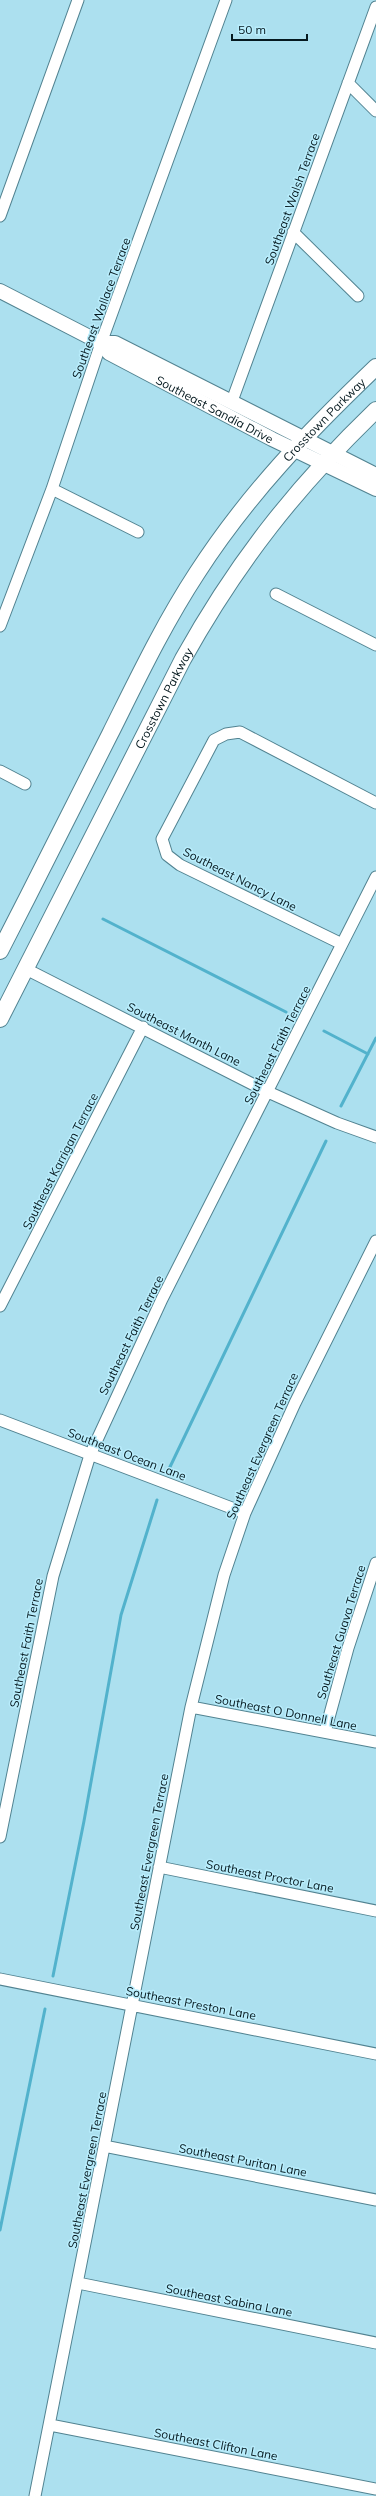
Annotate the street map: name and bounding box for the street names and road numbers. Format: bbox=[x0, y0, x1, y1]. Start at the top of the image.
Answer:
street label: Southeast Walsh Terrace bbox=[261, 131, 323, 267]
street label: Southeast Wallace Terrace bbox=[69, 236, 133, 380]
street label: Southeast Sandia Drive bbox=[153, 372, 276, 446]
street label: Crosstown Parkway bbox=[279, 374, 369, 464]
street label: Crosstown Parkway bbox=[131, 644, 196, 751]
street label: Southeast Nancy Lane bbox=[181, 844, 299, 914]
street label: Southeast Faith Terrace bbox=[240, 983, 314, 1107]
street label: Southeast Manth Lane bbox=[125, 999, 243, 1069]
street label: Southeast Karrigan Terrace bbox=[19, 1090, 101, 1232]
street label: Southeast Faith Terrace bbox=[95, 1273, 167, 1397]
street label: Southeast Evergreen Terrace bbox=[223, 1370, 301, 1522]
street label: Southeast Ocean Lane bbox=[66, 1424, 188, 1484]
street label: Southeast Guava Terrace bbox=[313, 1563, 369, 1701]
street label: Southeast Faith Terrace bbox=[6, 1577, 46, 1709]
street label: Southeast O Donnell Lane bbox=[214, 1691, 358, 1733]
street label: Southeast Evergreen Terrace bbox=[126, 1772, 172, 1932]
street label: Southeast Proctor Lane bbox=[205, 1856, 335, 1896]
street label: Southeast Preston Lane bbox=[125, 1983, 257, 2023]
street label: Southeast Evergreen Terrace bbox=[64, 2090, 110, 2250]
street label: Southeast Puritan Lane bbox=[178, 2140, 308, 2180]
street label: Southeast Sabina Lane bbox=[164, 2280, 294, 2320]
street label: Southeast Clifton Lane bbox=[153, 2425, 279, 2463]

